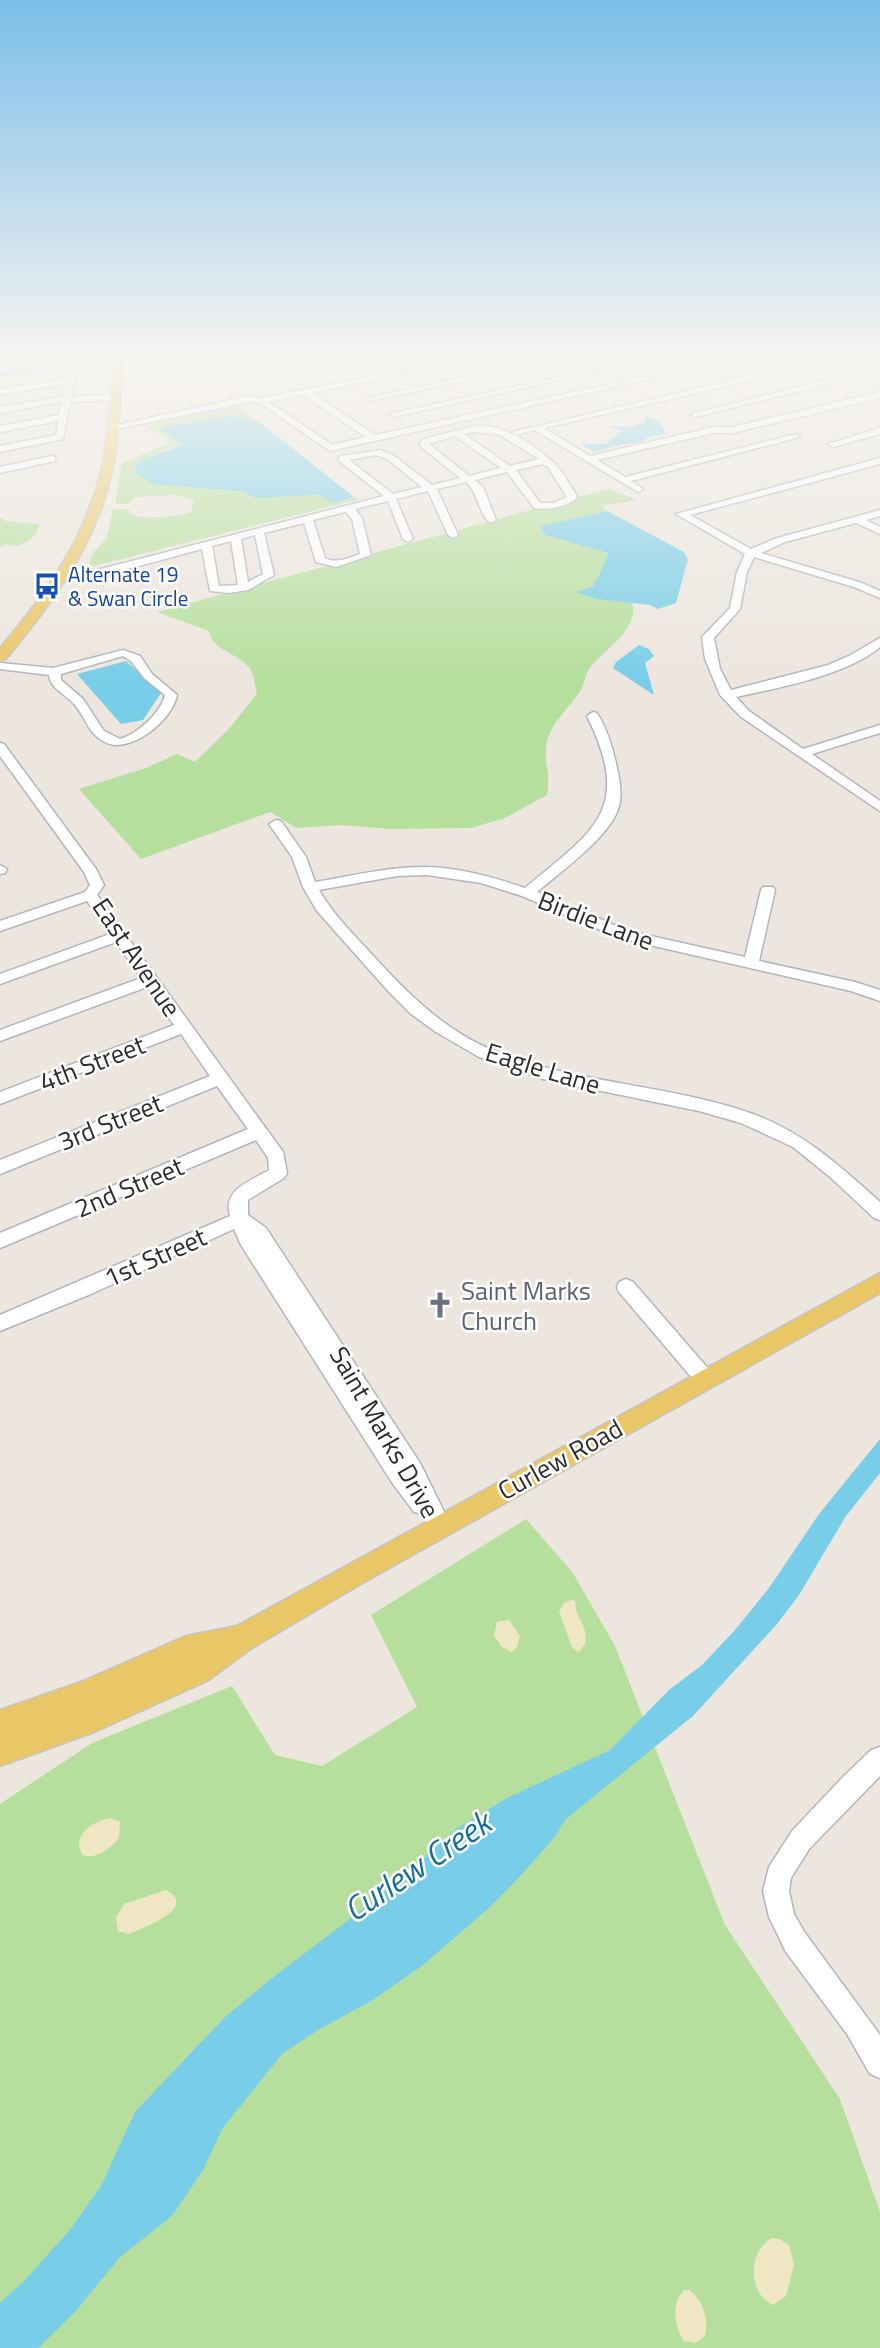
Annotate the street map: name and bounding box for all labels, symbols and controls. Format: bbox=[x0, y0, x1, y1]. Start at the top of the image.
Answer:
place label: Alternate 19 & Swan Circle bbox=[68, 558, 188, 614]
bus stop icon: Alternate 19 & Swan Circle bbox=[32, 571, 62, 601]
street label: Birdie Lane bbox=[532, 880, 660, 960]
street label: East Avenue bbox=[83, 890, 191, 1024]
street label: 4th Street bbox=[33, 1025, 151, 1101]
street label: Eagle Lane bbox=[481, 1032, 605, 1104]
street label: 3rd Street bbox=[52, 1083, 168, 1161]
street label: 2nd Street bbox=[68, 1147, 190, 1227]
street label: 1st Street bbox=[97, 1217, 213, 1297]
place label: Saint Marks Church bbox=[461, 1271, 591, 1340]
church icon: Saint Marks Church bbox=[425, 1290, 455, 1320]
street label: Saint Marks Drive bbox=[320, 1339, 450, 1525]
street label: Curlew Road bbox=[490, 1409, 630, 1509]
water label: Curlew Creek bbox=[333, 1796, 504, 1934]

